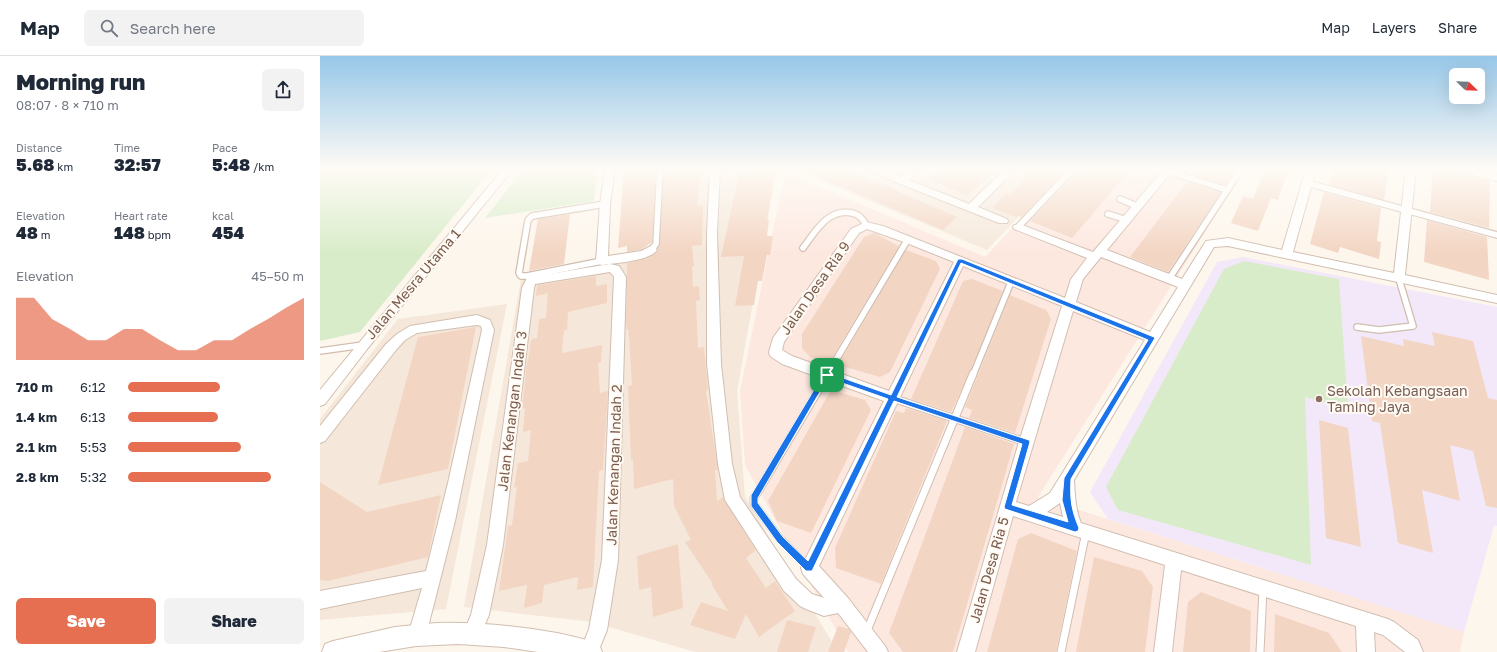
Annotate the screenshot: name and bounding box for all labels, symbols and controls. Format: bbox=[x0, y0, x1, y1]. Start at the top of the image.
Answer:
search box bbox=[84, 10, 364, 46]
text: Map bbox=[20, 16, 60, 39]
icon: search bbox=[98, 17, 120, 39]
text: Search here bbox=[130, 19, 216, 37]
text: Map bbox=[1321, 19, 1350, 36]
text: Layers bbox=[1372, 19, 1416, 36]
text: Share bbox=[1438, 19, 1477, 36]
text: Morning run bbox=[16, 68, 145, 95]
north arrow bbox=[1449, 68, 1485, 104]
map controls bbox=[1449, 68, 1485, 104]
button: share bbox=[262, 69, 304, 111]
text: 08:07 · 8 × 710 m bbox=[16, 97, 119, 113]
text: Distance bbox=[16, 141, 62, 154]
text: Time bbox=[114, 141, 140, 154]
text: Pace bbox=[212, 141, 238, 154]
text: 5.68 bbox=[16, 154, 55, 175]
text: 32:57 bbox=[114, 154, 161, 175]
text: 5:48 bbox=[212, 154, 250, 175]
text: km bbox=[55, 160, 73, 173]
text: /km bbox=[250, 160, 274, 173]
text: Elevation bbox=[16, 209, 65, 222]
text: Heart rate bbox=[114, 209, 168, 222]
text: kcal bbox=[212, 209, 234, 222]
text: 48 bbox=[16, 222, 38, 243]
text: 148 bbox=[114, 222, 145, 243]
text: 454 bbox=[212, 222, 244, 243]
street label: Jalan Mesra Utama 1 bbox=[361, 225, 464, 342]
text: m bbox=[38, 228, 50, 241]
text: bpm bbox=[145, 228, 171, 241]
street label: Jalan Desa Ria 9 bbox=[776, 238, 853, 338]
text: Elevation bbox=[16, 268, 74, 284]
text: 45–50 m bbox=[251, 268, 304, 284]
street label: Jalan Kenangan Indah 3 bbox=[493, 330, 530, 492]
pin bbox=[810, 358, 844, 392]
icon: arrive bbox=[816, 364, 838, 386]
text: 710 m bbox=[16, 379, 53, 395]
text: 6:12 bbox=[80, 379, 106, 395]
place label: Sekolah Kebangsaan Taming Jaya bbox=[1327, 382, 1468, 415]
street label: Jalan Kenangan Indah 2 bbox=[602, 384, 625, 546]
marker: Sekolah Kebangsaan Taming Jaya bbox=[1314, 394, 1324, 404]
text: 1.4 km bbox=[16, 409, 57, 425]
text: 6:13 bbox=[80, 409, 106, 425]
text: 2.1 km bbox=[16, 439, 57, 455]
text: 5:53 bbox=[80, 439, 107, 455]
text: 2.8 km bbox=[16, 469, 59, 485]
text: 5:32 bbox=[80, 469, 107, 485]
street label: Jalan Desa Ria 5 bbox=[965, 515, 1012, 625]
button: Save bbox=[16, 598, 156, 644]
button: Share bbox=[164, 598, 304, 644]

